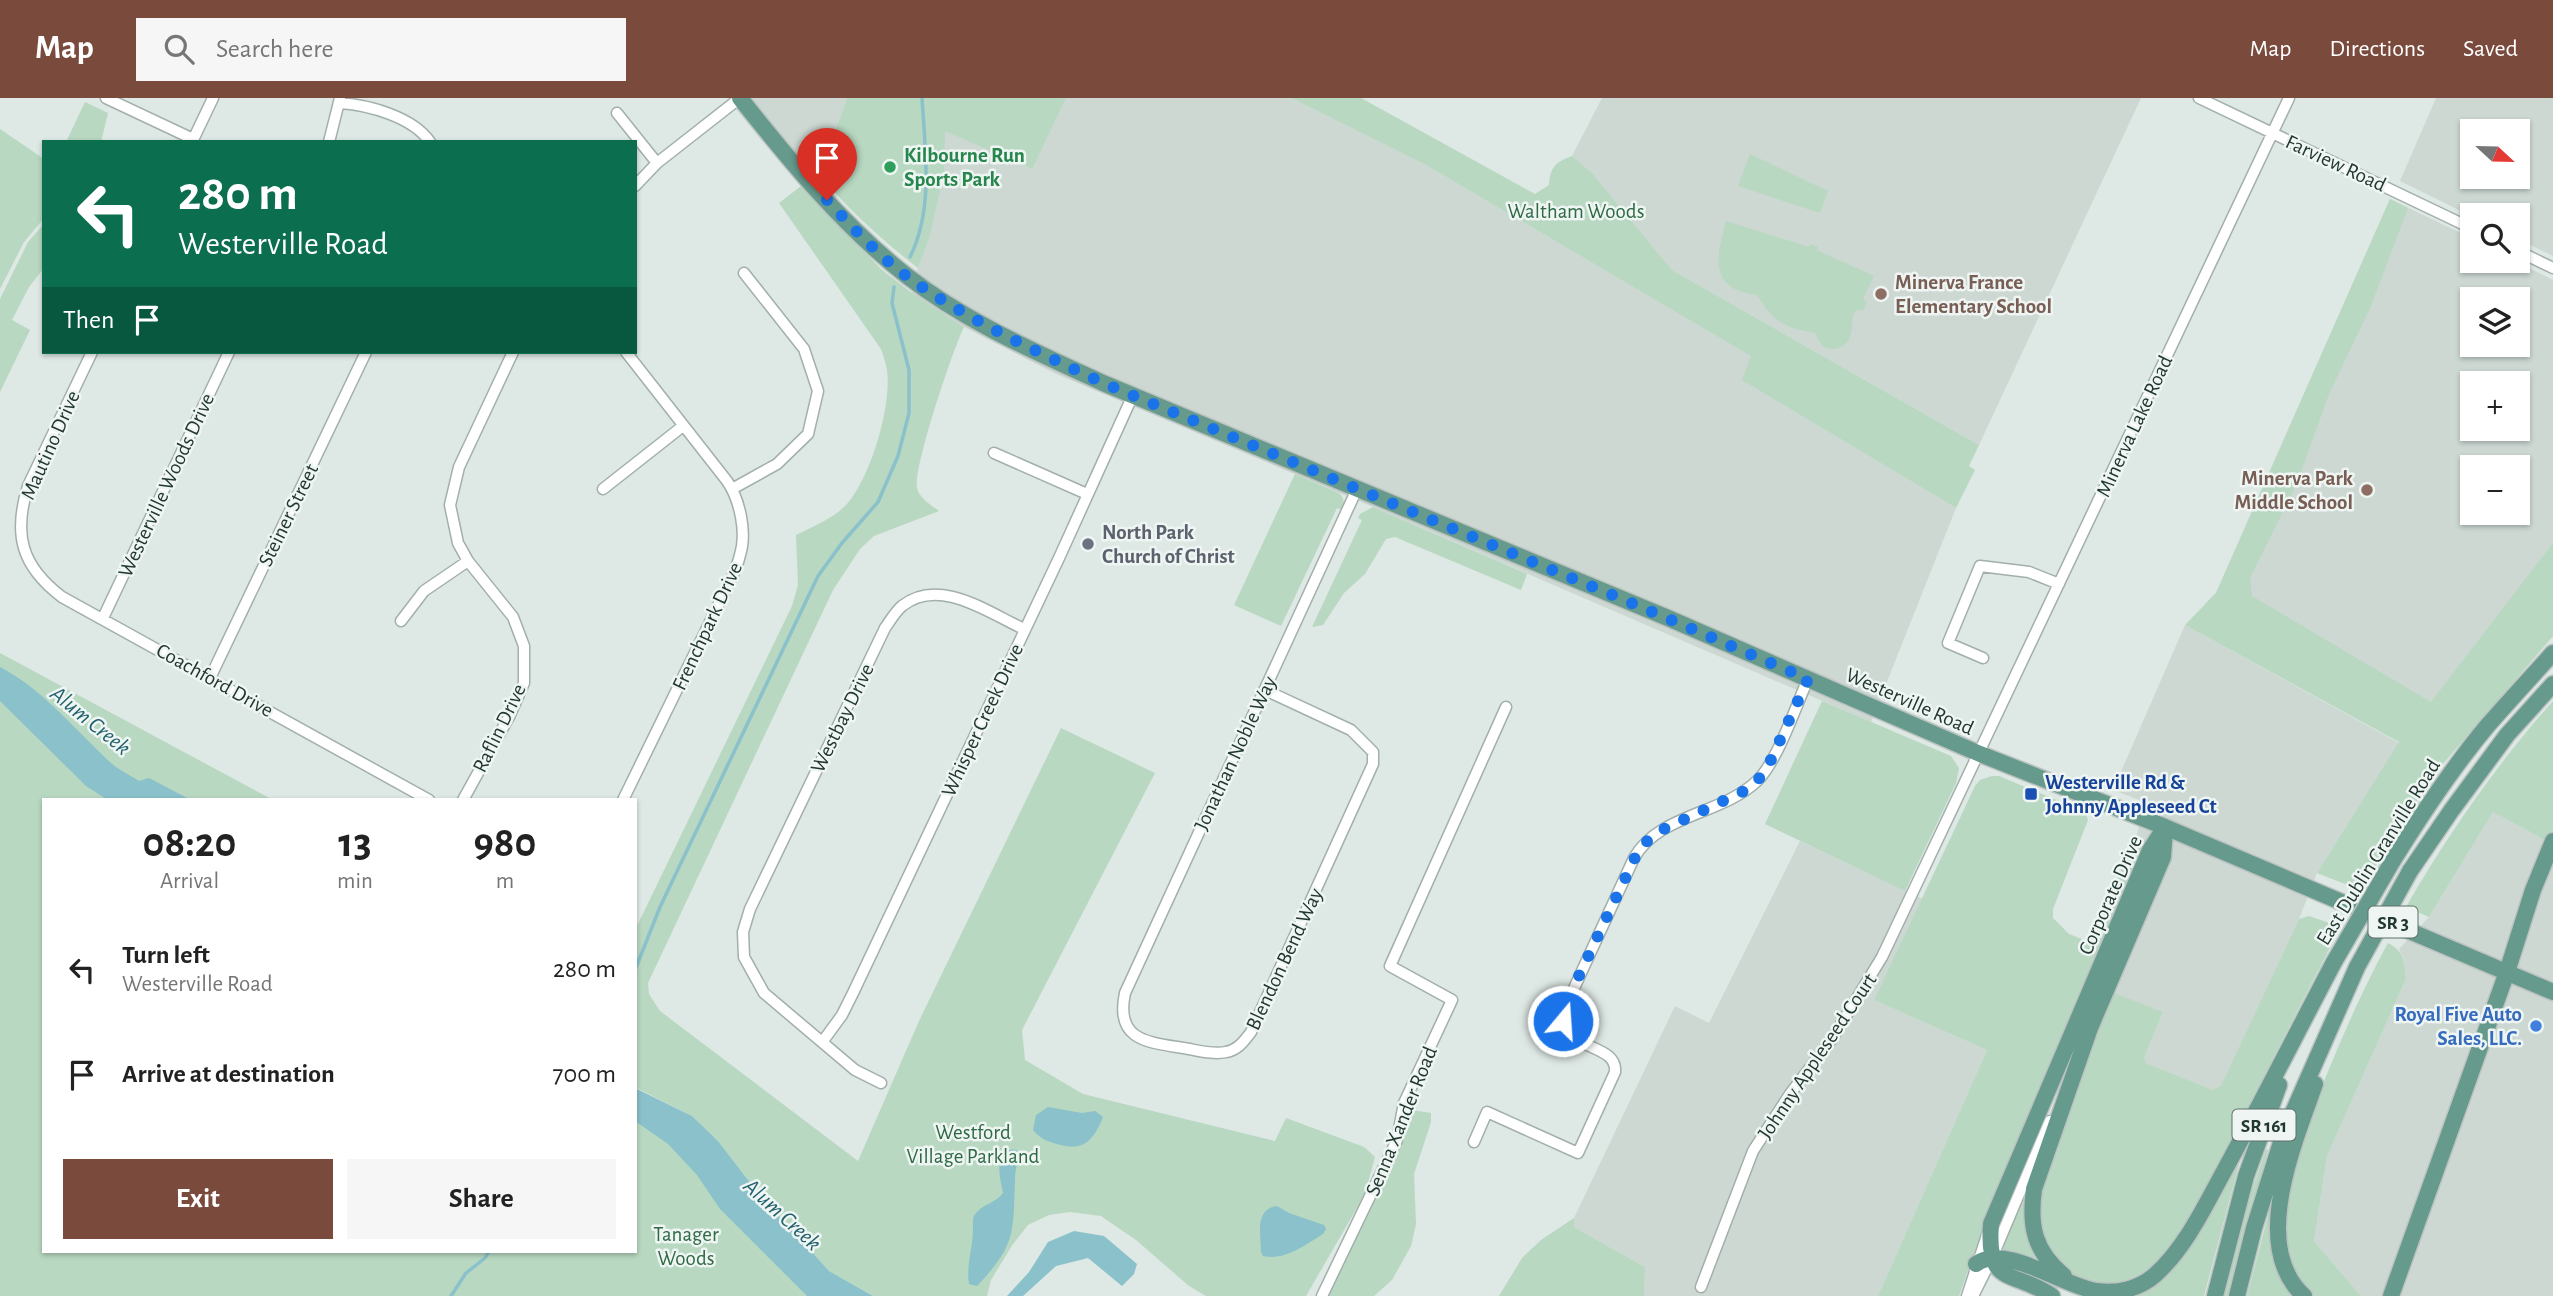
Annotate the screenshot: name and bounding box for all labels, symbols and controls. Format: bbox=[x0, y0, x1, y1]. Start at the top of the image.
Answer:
search box bbox=[136, 18, 626, 81]
icon: search bbox=[160, 30, 198, 68]
text: Map bbox=[35, 32, 94, 65]
text: Search here bbox=[216, 36, 334, 62]
text: Map bbox=[2249, 37, 2291, 61]
text: Directions bbox=[2329, 37, 2425, 61]
text: Saved bbox=[2463, 37, 2518, 61]
north arrow bbox=[2460, 119, 2530, 189]
map controls bbox=[2460, 119, 2530, 525]
pin bbox=[797, 128, 857, 200]
street label: Farview Road bbox=[2282, 131, 2389, 196]
icon: arrive bbox=[808, 139, 846, 177]
place label: Kilbourne Run Sports Park bbox=[904, 145, 1025, 190]
marker: Kilbourne Run Sports Park bbox=[882, 159, 898, 175]
icon: left bbox=[63, 168, 154, 259]
text: 280 m bbox=[178, 170, 298, 219]
park label: Waltham Woods bbox=[1508, 201, 1644, 222]
button: search bbox=[2460, 203, 2530, 273]
text: Westerville Road bbox=[178, 228, 388, 260]
place label: Minerva France Elementary School bbox=[1895, 272, 2052, 317]
marker: Minerva France Elementary School bbox=[1873, 286, 1889, 302]
button: layers bbox=[2460, 287, 2530, 357]
icon: arrive bbox=[128, 301, 166, 339]
text: Then bbox=[63, 307, 114, 333]
street label: Minerva Lake Road bbox=[2092, 352, 2176, 500]
button: + bbox=[2460, 371, 2530, 441]
street label: Mautino Drive bbox=[17, 388, 84, 503]
street label: Westerville Woods Drive bbox=[115, 390, 218, 580]
button: − bbox=[2460, 455, 2530, 525]
street label: Steiner Street bbox=[255, 460, 322, 570]
place label: Minerva Park Middle School bbox=[2234, 468, 2354, 513]
marker: Minerva Park Middle School bbox=[2359, 482, 2375, 498]
place label: North Park Church of Christ bbox=[1102, 522, 1235, 567]
marker: North Park Church of Christ bbox=[1080, 536, 1096, 552]
street label: Frenchpark Drive bbox=[669, 559, 746, 693]
street label: Coachford Drive bbox=[153, 640, 277, 721]
street label: Whisper Creek Drive bbox=[938, 640, 1027, 800]
street label: Westbay Drive bbox=[807, 660, 878, 776]
street label: Westerville Road bbox=[1843, 664, 1977, 739]
street label: Jonathan Noble Way bbox=[1191, 673, 1280, 834]
street label: Raflin Drive bbox=[469, 681, 530, 776]
water label: Alum Creek bbox=[45, 682, 135, 760]
street label: East Dublin Granville Road bbox=[2313, 755, 2444, 949]
place label: Westerville Rd & Johnny Appleseed Ct bbox=[2045, 772, 2217, 817]
marker: Westerville Rd & Johnny Appleseed Ct bbox=[2023, 786, 2039, 802]
text: 08:20 bbox=[143, 822, 236, 864]
text: 13 bbox=[338, 822, 372, 864]
text: 980 bbox=[474, 822, 536, 864]
street label: Corporate Drive bbox=[2075, 833, 2146, 958]
text: Arrival bbox=[160, 870, 219, 893]
text: min bbox=[337, 870, 373, 893]
text: m bbox=[496, 870, 514, 893]
street label: Blendon Bend Way bbox=[1242, 885, 1327, 1034]
road number: SR 3 bbox=[2368, 906, 2418, 937]
text: Turn left bbox=[122, 942, 210, 968]
icon: left bbox=[63, 951, 101, 989]
text: 280 m bbox=[553, 956, 616, 982]
street label: Johnny Appleseed Court bbox=[1754, 969, 1881, 1143]
text: Westerville Road bbox=[122, 973, 273, 996]
position arrow bbox=[1526, 984, 1600, 1058]
place label: Royal Five Auto Sales, LLC. bbox=[2395, 1004, 2522, 1049]
marker: Royal Five Auto Sales, LLC. bbox=[2528, 1018, 2544, 1034]
street label: Senna Xander Road bbox=[1362, 1043, 1441, 1199]
icon: arrive bbox=[63, 1056, 101, 1094]
text: Arrive at destination bbox=[122, 1061, 335, 1087]
text: 700 m bbox=[553, 1061, 616, 1087]
road number: SR 161 bbox=[2232, 1110, 2296, 1140]
park label: Westford Village Parkland bbox=[906, 1122, 1040, 1167]
button: Exit bbox=[63, 1159, 333, 1239]
button: Share bbox=[347, 1159, 616, 1239]
water label: Alum Creek bbox=[738, 1174, 825, 1256]
park label: Tanager Woods bbox=[653, 1224, 719, 1269]

